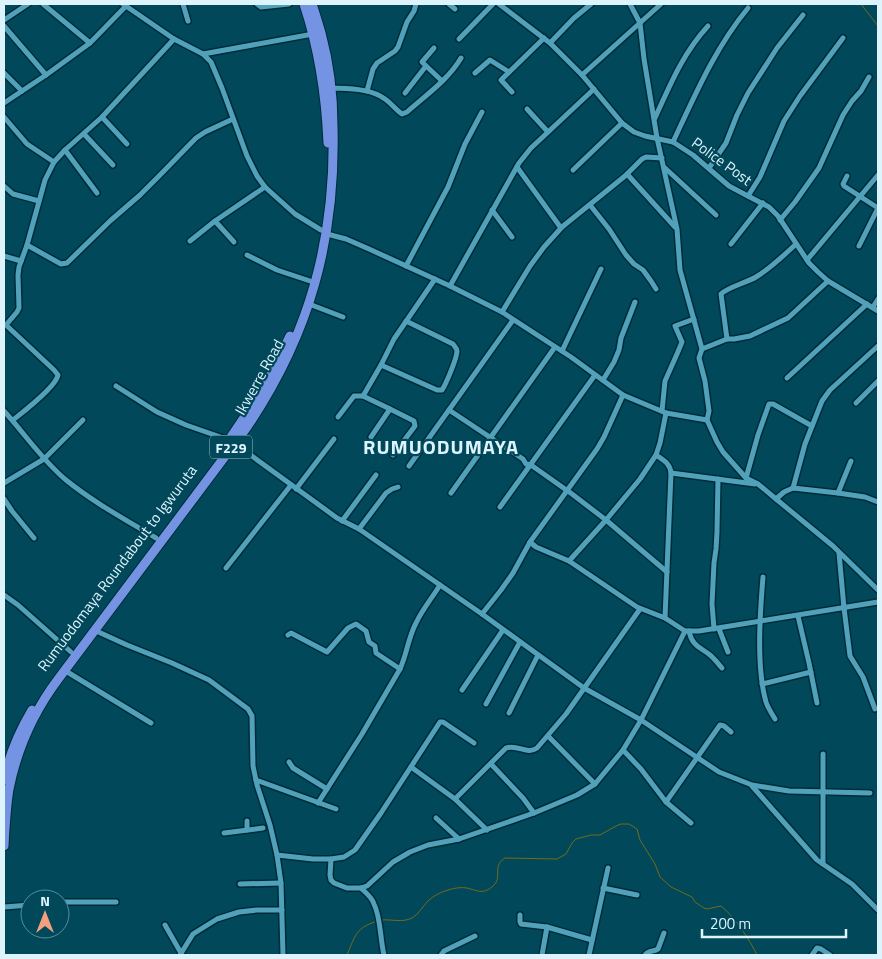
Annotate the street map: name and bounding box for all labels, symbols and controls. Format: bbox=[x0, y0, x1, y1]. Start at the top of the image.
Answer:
street label: Police Post bbox=[687, 131, 758, 191]
street label: Ikwerre Road bbox=[229, 335, 289, 419]
district label: RUMUODUMAYA bbox=[363, 431, 519, 462]
road number: F229 bbox=[210, 436, 252, 458]
street label: Rumuodomaya Roundabout to Igwuruta bbox=[32, 460, 203, 676]
north arrow bbox=[20, 889, 70, 939]
text: N bbox=[40, 890, 50, 911]
scale bar bbox=[702, 906, 846, 938]
text: 200 m bbox=[710, 912, 751, 935]

